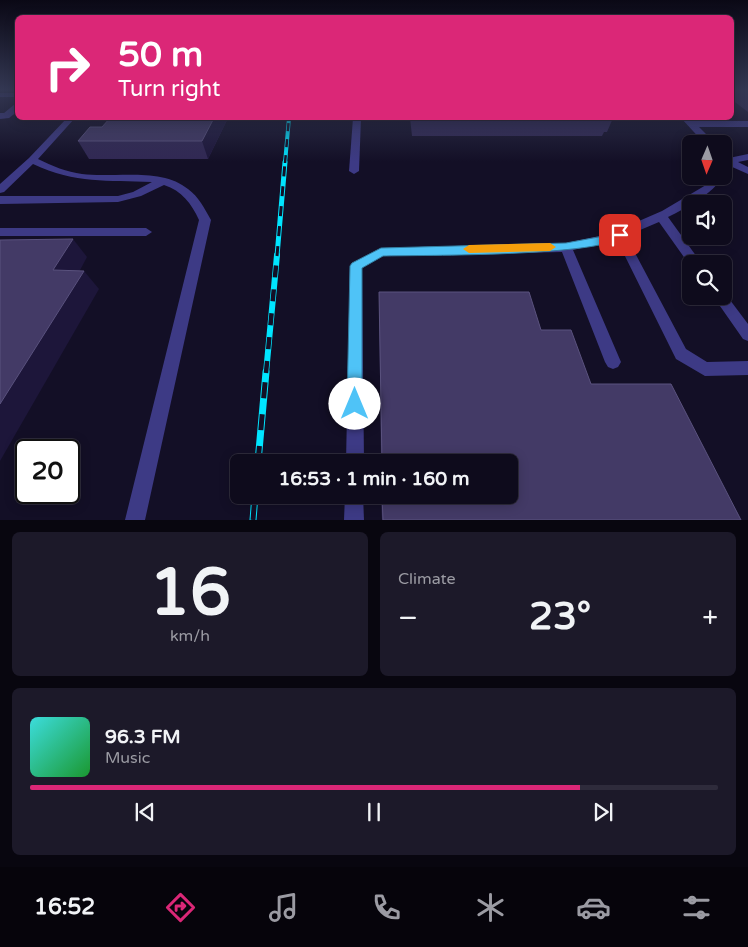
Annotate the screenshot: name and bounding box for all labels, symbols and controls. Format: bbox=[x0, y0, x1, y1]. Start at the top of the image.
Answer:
text: 50 m bbox=[118, 34, 203, 76]
icon: right bbox=[35, 35, 100, 100]
text: Turn right bbox=[118, 76, 220, 102]
north arrow bbox=[682, 135, 732, 185]
map controls bbox=[682, 135, 732, 305]
button: sound bbox=[682, 195, 732, 245]
pin bbox=[599, 214, 641, 256]
icon: arrive bbox=[606, 221, 634, 249]
button: search bbox=[682, 255, 732, 305]
position arrow bbox=[328, 377, 380, 429]
speed limit sign: 20 bbox=[15, 439, 80, 504]
text: 16:53 · 1 min · 160 m bbox=[278, 468, 470, 490]
text: 16 bbox=[149, 554, 231, 633]
text: Climate bbox=[398, 569, 456, 589]
text: 23° bbox=[529, 594, 591, 640]
text: − bbox=[398, 601, 418, 635]
text: + bbox=[702, 601, 718, 635]
text: km/h bbox=[170, 626, 210, 646]
text: 96.3 FM bbox=[105, 726, 181, 748]
text: Music bbox=[105, 748, 150, 768]
icon: previous bbox=[131, 798, 159, 826]
icon: pause bbox=[360, 798, 388, 826]
icon: next bbox=[589, 798, 617, 826]
icon: directions bbox=[163, 890, 198, 925]
icon: music bbox=[266, 890, 301, 925]
icon: phone bbox=[369, 890, 404, 925]
icon: climate bbox=[473, 890, 508, 925]
icon: car bbox=[576, 890, 611, 925]
icon: filters bbox=[679, 890, 714, 925]
text: 16:52 bbox=[34, 894, 95, 920]

